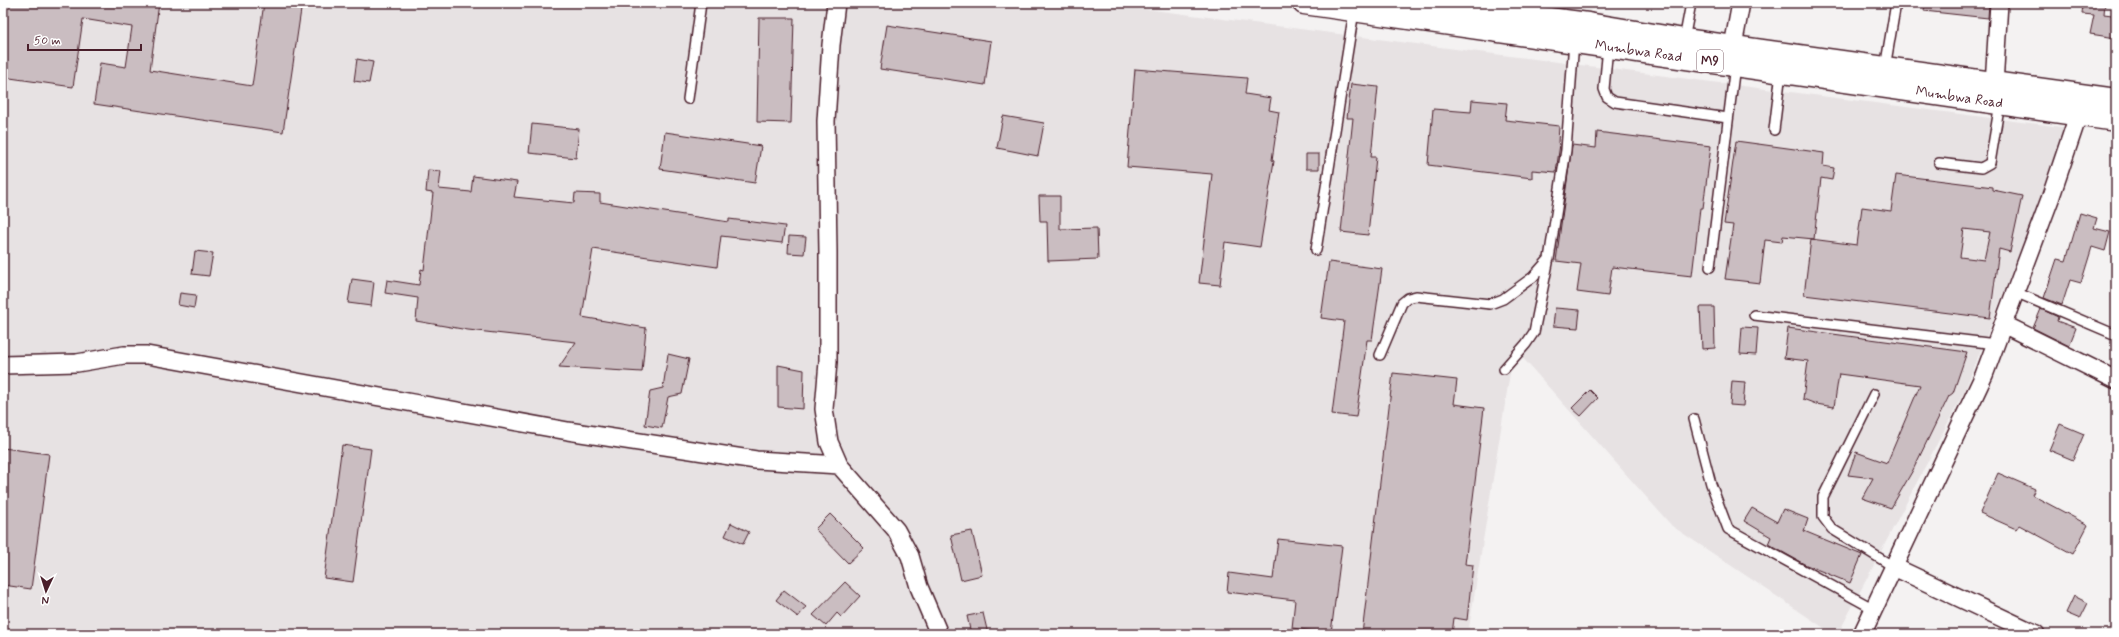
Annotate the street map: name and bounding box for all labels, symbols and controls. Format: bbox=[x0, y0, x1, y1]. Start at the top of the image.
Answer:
scale bar bbox=[28, 26, 141, 52]
text: 50 m bbox=[34, 33, 61, 49]
street label: Mumbwa Road bbox=[1594, 36, 1683, 66]
road number: M9 bbox=[1697, 50, 1723, 72]
street label: Mumbwa Road bbox=[1915, 82, 2004, 113]
north arrow bbox=[26, 571, 66, 611]
text: N bbox=[41, 593, 50, 607]

